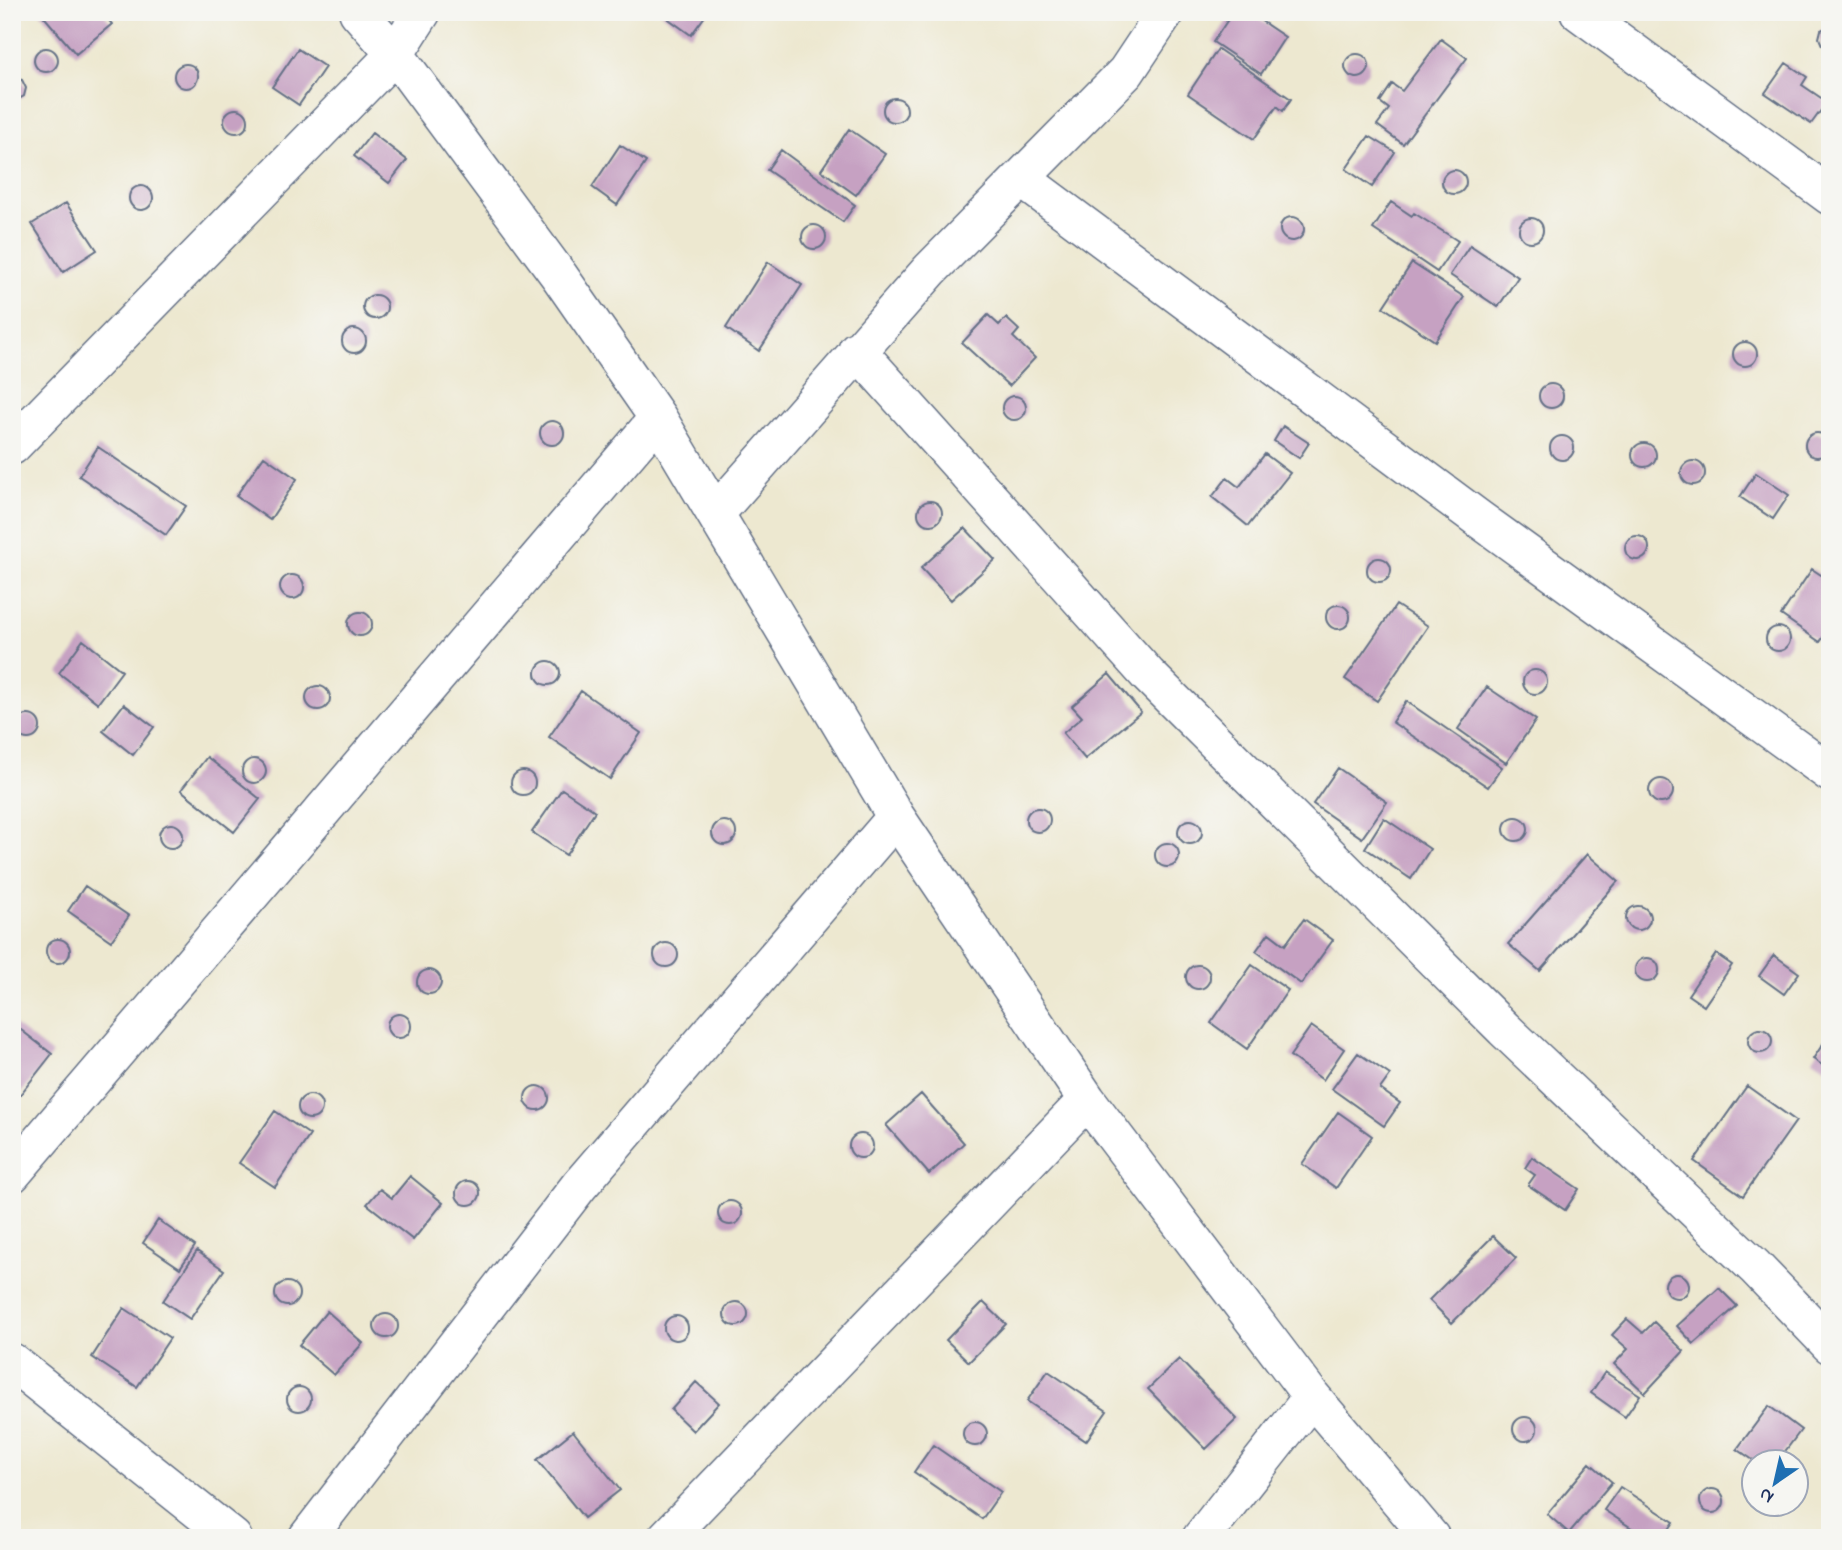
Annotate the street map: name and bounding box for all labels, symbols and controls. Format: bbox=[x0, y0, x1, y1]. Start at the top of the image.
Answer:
north arrow bbox=[1741, 1448, 1811, 1518]
text: N bbox=[1754, 1480, 1780, 1510]

